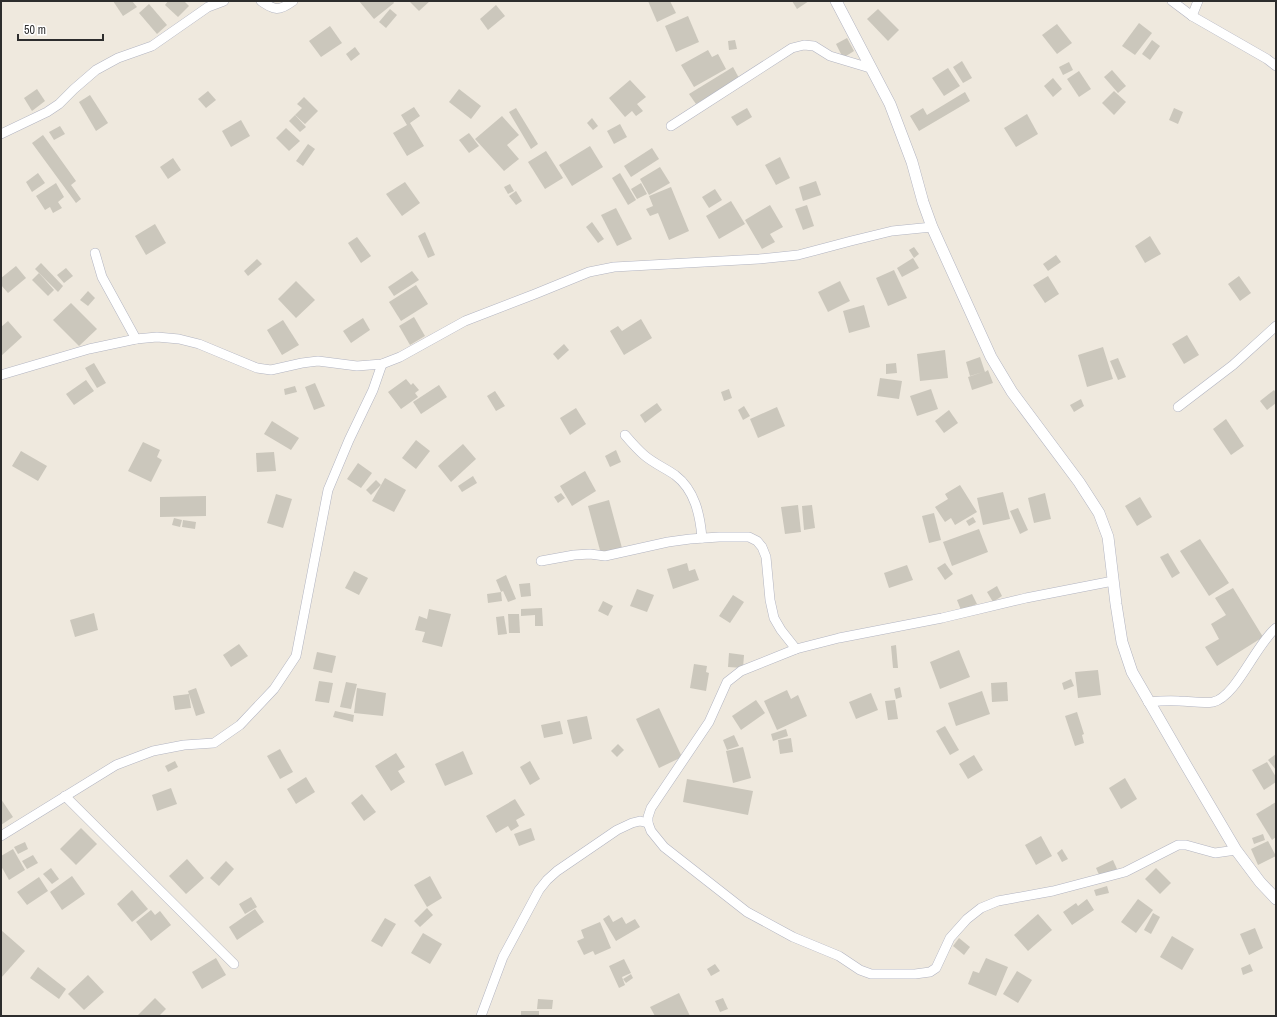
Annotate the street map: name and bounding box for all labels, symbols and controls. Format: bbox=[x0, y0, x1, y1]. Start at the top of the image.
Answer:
scale bar bbox=[18, 16, 103, 42]
text: 50 m bbox=[24, 22, 46, 38]

